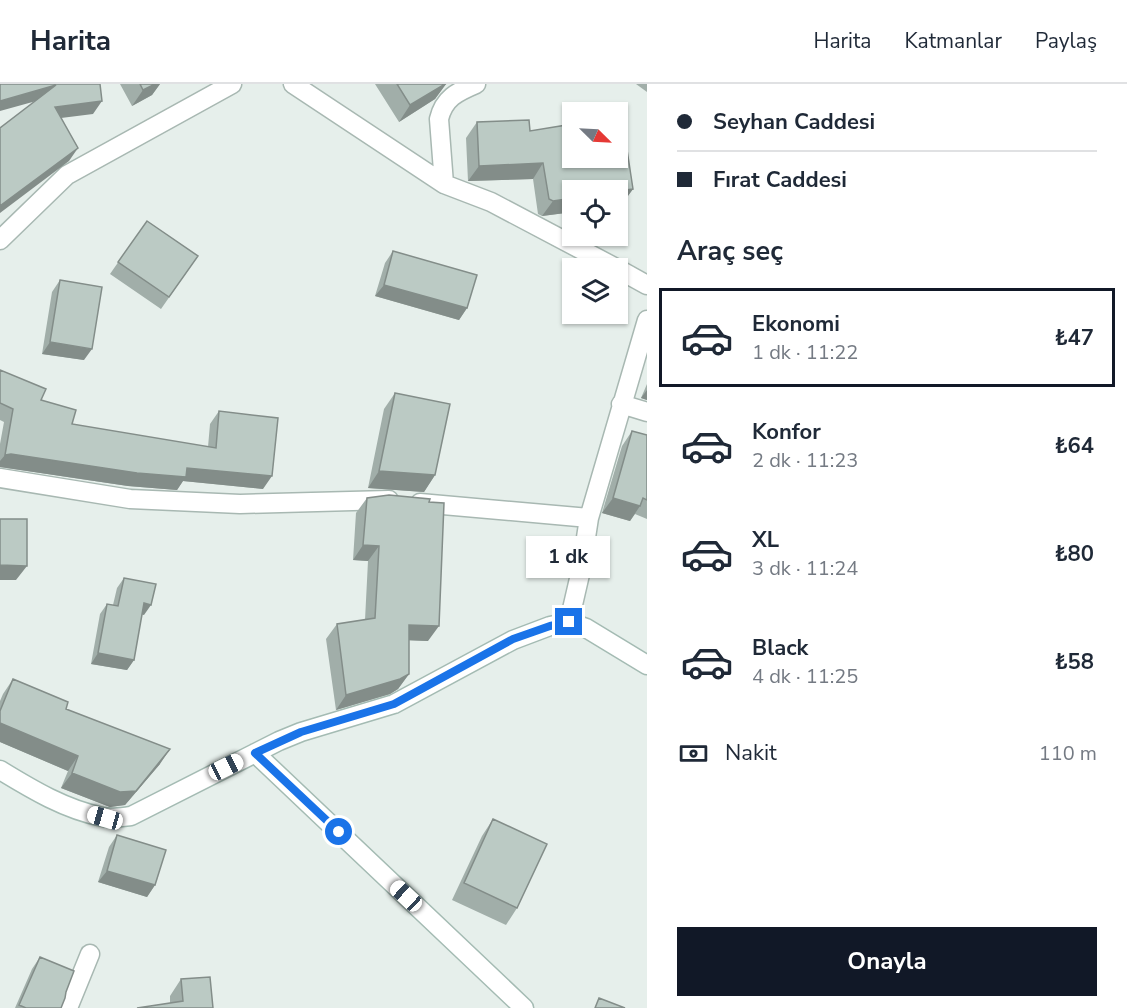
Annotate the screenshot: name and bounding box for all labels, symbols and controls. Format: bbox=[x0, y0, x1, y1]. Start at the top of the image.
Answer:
text: Harita bbox=[30, 22, 111, 60]
text: Harita bbox=[813, 27, 871, 55]
text: Katmanlar bbox=[904, 27, 1002, 55]
text: Paylaş bbox=[1035, 27, 1097, 55]
north arrow bbox=[562, 102, 628, 168]
map controls bbox=[562, 102, 628, 324]
text: Seyhan Caddesi bbox=[713, 107, 875, 137]
text: Fırat Caddesi bbox=[713, 165, 847, 195]
button: locate bbox=[562, 180, 628, 246]
text: Araç seç bbox=[677, 233, 783, 270]
button: layers bbox=[562, 258, 628, 324]
text: Ekonomi bbox=[752, 309, 840, 339]
icon: car bbox=[680, 311, 734, 365]
text: ₺47 bbox=[1054, 323, 1094, 353]
text: 1 dk · 11:22 bbox=[752, 339, 858, 366]
text: Konfor bbox=[752, 417, 821, 447]
icon: car bbox=[680, 419, 734, 473]
text: ₺64 bbox=[1054, 431, 1094, 461]
text: 2 dk · 11:23 bbox=[752, 447, 858, 474]
text: XL bbox=[752, 525, 779, 555]
icon: car bbox=[680, 527, 734, 581]
callout: 1 dk bbox=[527, 535, 611, 577]
text: ₺80 bbox=[1054, 539, 1094, 569]
text: 1 dk bbox=[548, 543, 588, 570]
text: 3 dk · 11:24 bbox=[752, 555, 858, 582]
route end bbox=[555, 608, 582, 635]
text: Black bbox=[752, 633, 808, 663]
icon: car bbox=[680, 635, 734, 689]
text: ₺58 bbox=[1054, 647, 1094, 677]
text: 4 dk · 11:25 bbox=[752, 663, 858, 690]
icon: cash bbox=[677, 737, 710, 770]
text: Nakit bbox=[725, 738, 777, 768]
text: 110 m bbox=[1039, 740, 1097, 767]
car bbox=[206, 751, 246, 783]
car bbox=[85, 804, 125, 832]
route start bbox=[325, 818, 352, 845]
car bbox=[387, 877, 425, 915]
button: Onayla bbox=[677, 927, 1097, 996]

